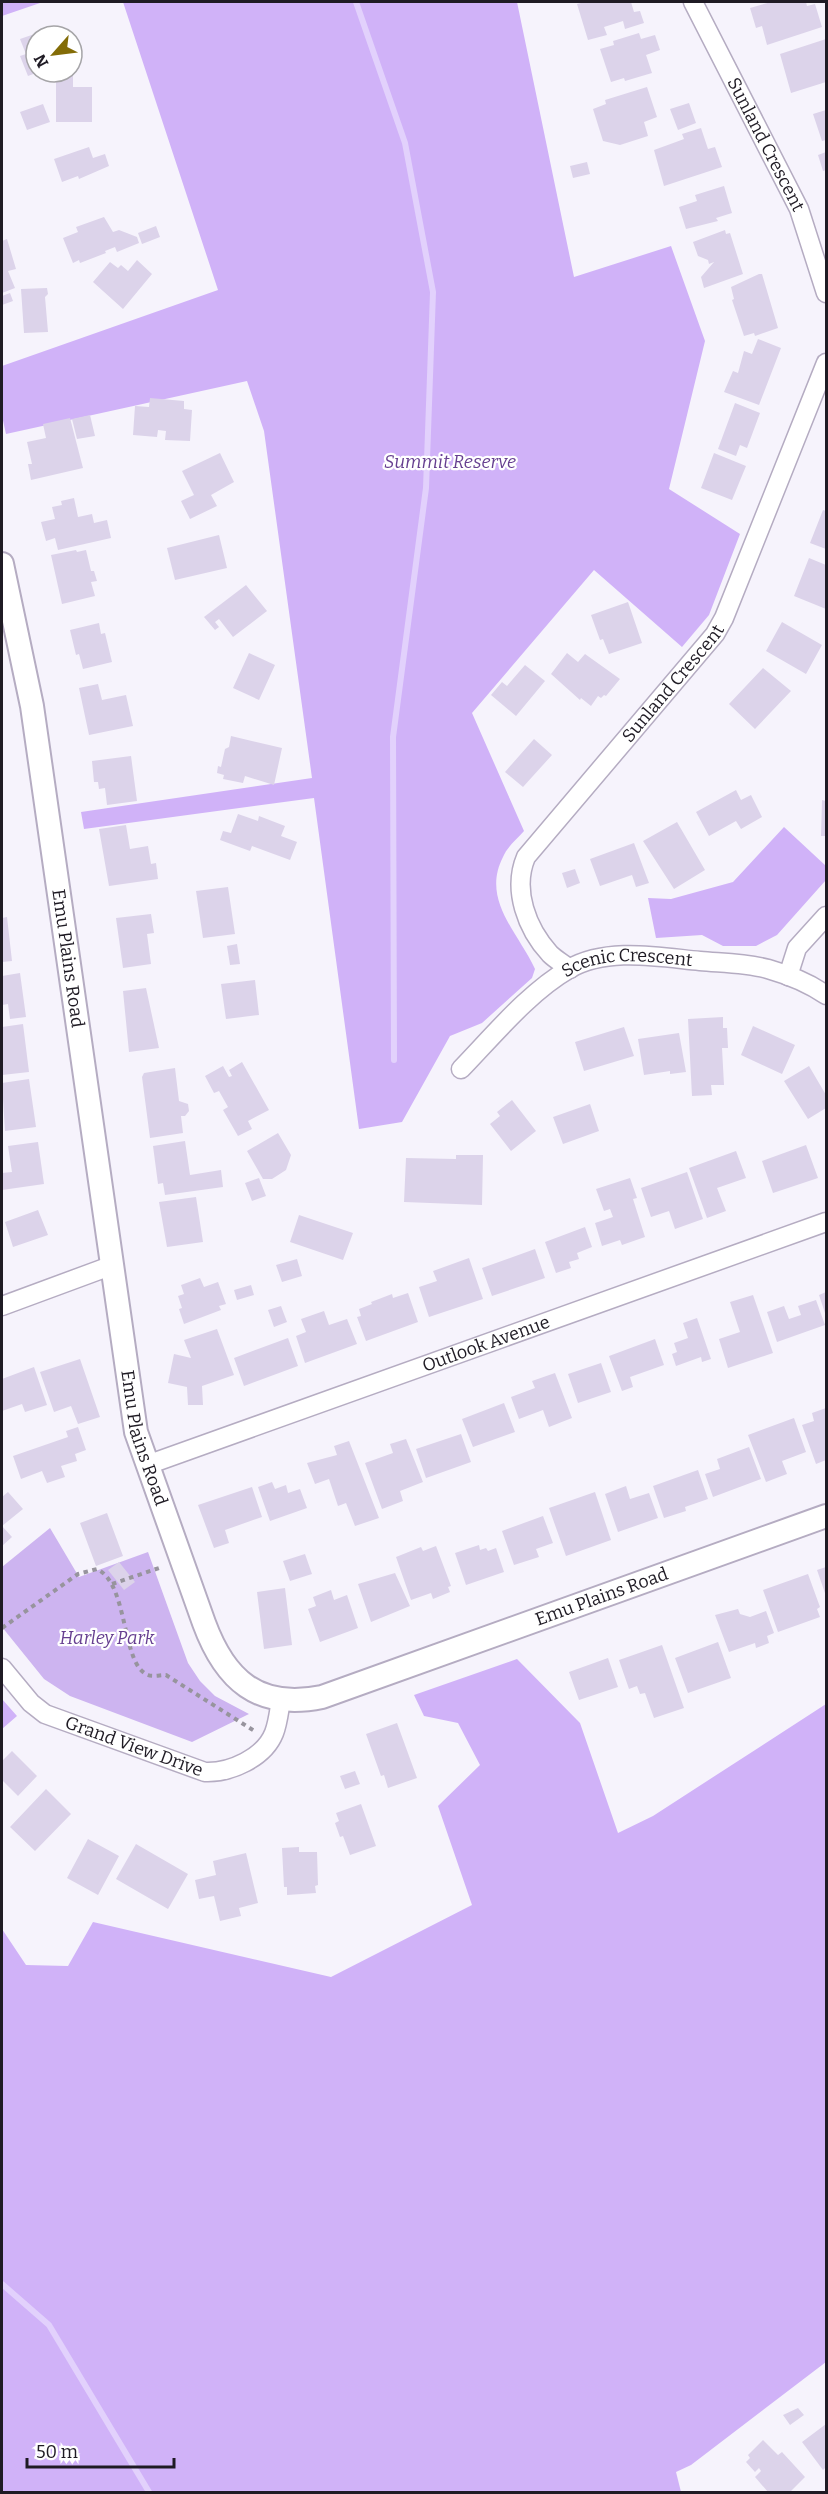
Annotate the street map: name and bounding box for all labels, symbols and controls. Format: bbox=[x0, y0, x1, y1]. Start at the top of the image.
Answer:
north arrow bbox=[24, 24, 84, 84]
text: N bbox=[30, 51, 52, 71]
street label: Sunland Crescent bbox=[723, 74, 810, 215]
park label: Summit Reserve bbox=[384, 451, 516, 473]
street label: Sunland Crescent bbox=[617, 620, 729, 747]
street label: Emu Plains Road bbox=[47, 888, 89, 1029]
street label: Scenic Crescent bbox=[557, 944, 694, 982]
street label: Outlook Avenue bbox=[419, 1311, 553, 1377]
street label: Emu Plains Road bbox=[116, 1369, 172, 1509]
street label: Emu Plains Road bbox=[532, 1563, 671, 1631]
park label: Harley Park bbox=[60, 1627, 155, 1649]
street label: Grand View Drive bbox=[62, 1711, 206, 1781]
scale bar bbox=[27, 2431, 174, 2469]
text: 50 m bbox=[36, 2441, 78, 2463]

